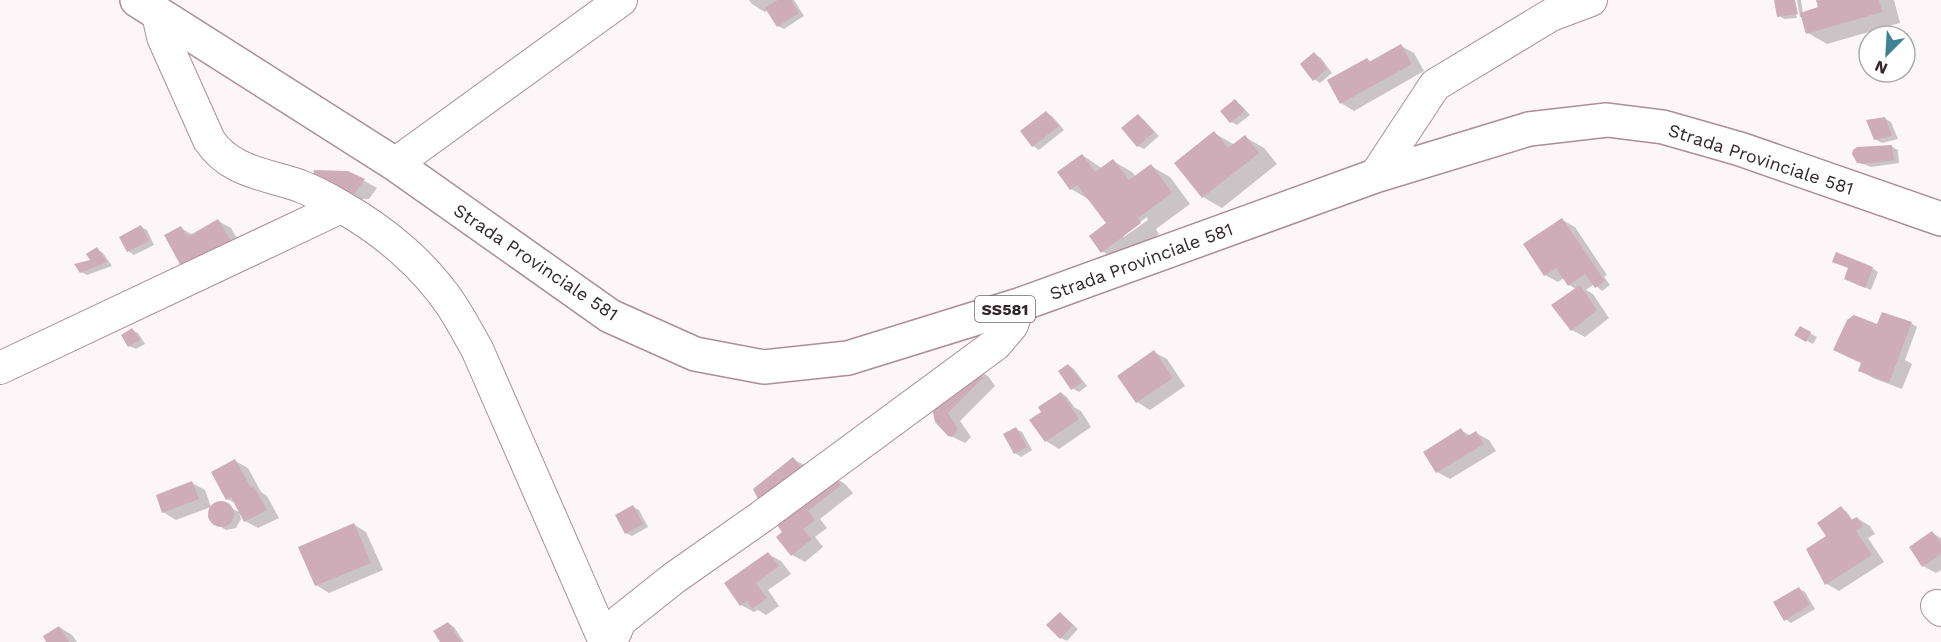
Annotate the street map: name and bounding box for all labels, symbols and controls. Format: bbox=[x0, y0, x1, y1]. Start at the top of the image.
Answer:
north arrow bbox=[1857, 24, 1917, 84]
text: N bbox=[1872, 56, 1890, 78]
street label: Strada Provinciale 581 bbox=[1666, 119, 1856, 199]
street label: Strada Provinciale 581 bbox=[450, 199, 622, 325]
street label: Strada Provinciale 581 bbox=[1047, 218, 1235, 304]
road number: SS581 bbox=[975, 296, 1035, 322]

